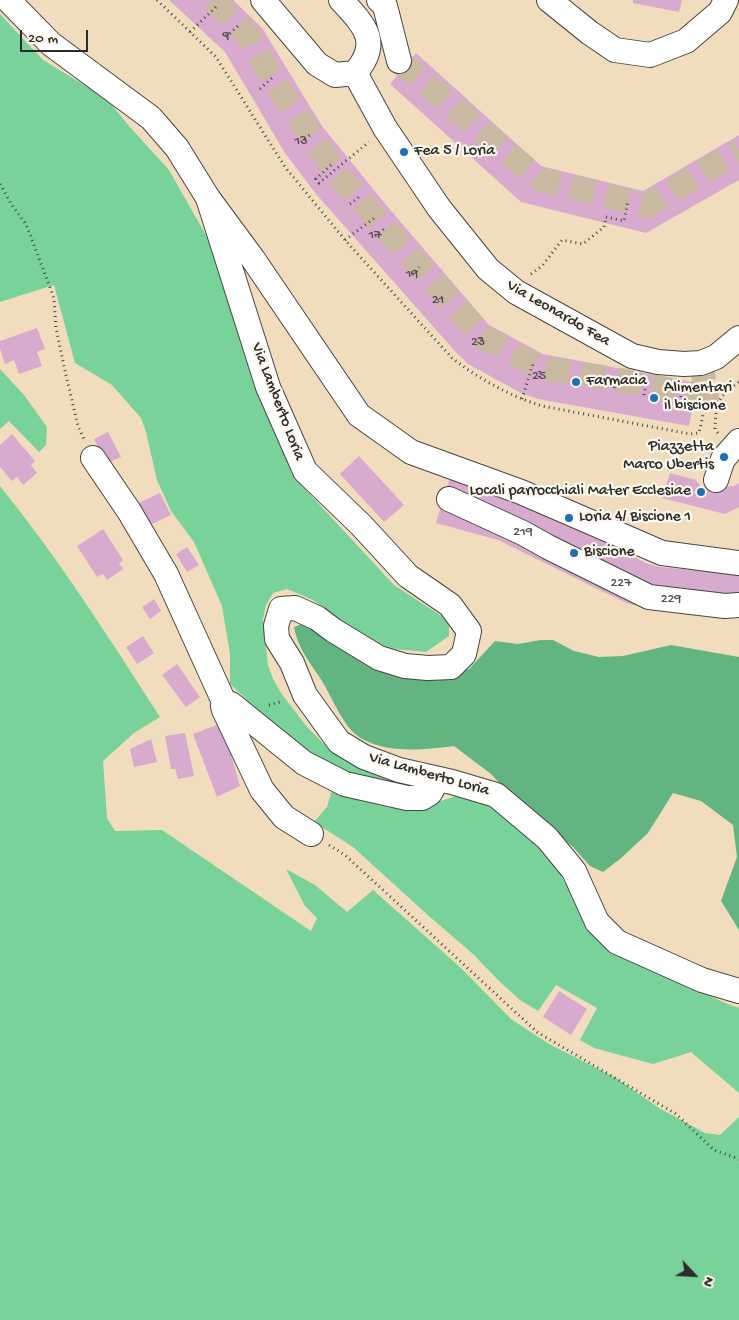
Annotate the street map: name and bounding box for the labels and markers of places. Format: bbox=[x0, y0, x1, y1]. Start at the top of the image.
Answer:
place label: Fea 5 / Loria bbox=[414, 142, 495, 162]
marker: Fea 5 / Loria bbox=[398, 146, 410, 158]
place label: Farmacia bbox=[586, 372, 647, 392]
marker: Farmacia bbox=[570, 376, 582, 388]
place label: Alimentari il biscione bbox=[664, 379, 732, 417]
marker: Alimentari il biscione bbox=[648, 392, 660, 404]
place label: Piazzetta Marco Ubertis bbox=[623, 438, 714, 476]
marker: Piazzetta Marco Ubertis bbox=[718, 451, 730, 463]
place label: Locali parrocchiali Mater Ecclesiae bbox=[469, 482, 691, 502]
marker: Locali parrocchiali Mater Ecclesiae bbox=[695, 486, 707, 498]
place label: Loria 4/ Biscione 1 bbox=[579, 508, 691, 528]
marker: Loria 4/ Biscione 1 bbox=[563, 512, 575, 524]
place label: Biscione bbox=[584, 543, 635, 563]
marker: Biscione bbox=[568, 547, 580, 559]

